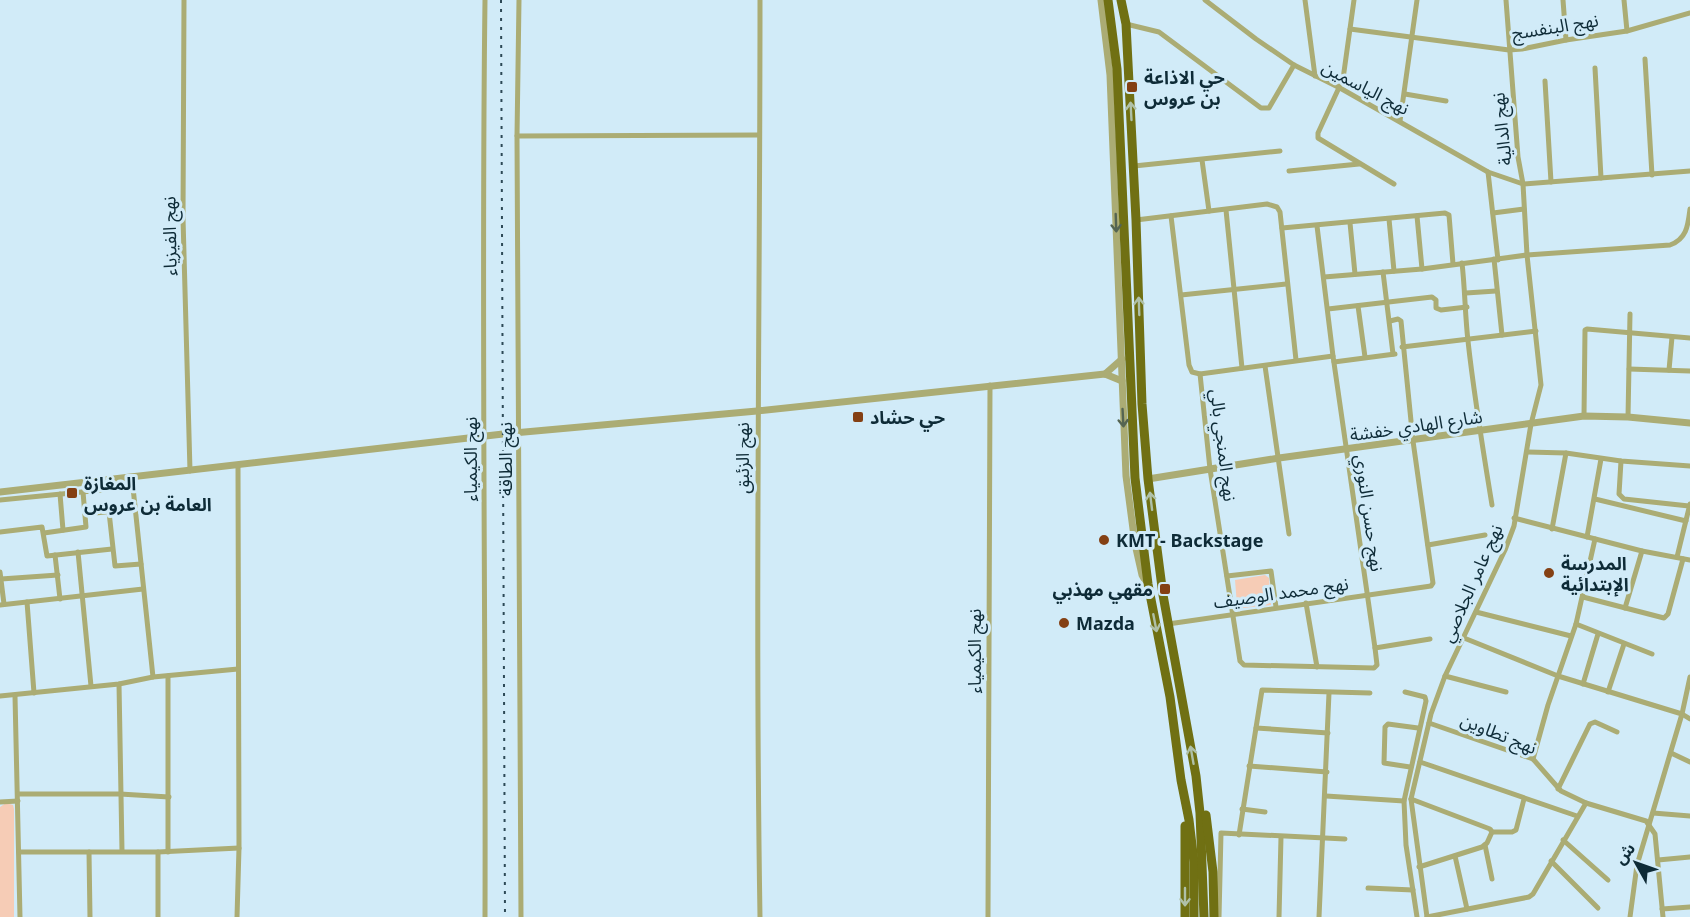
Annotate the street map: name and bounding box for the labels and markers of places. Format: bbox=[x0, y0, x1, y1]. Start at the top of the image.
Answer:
place label: حي الاذاعة بن عروس bbox=[1144, 65, 1225, 110]
marker: حي الاذاعة بن عروس bbox=[1125, 80, 1139, 94]
place label: حي حشاد bbox=[870, 405, 945, 432]
marker: حي حشاد bbox=[851, 410, 865, 424]
place label: المغازة العامة بن عروس bbox=[84, 471, 212, 516]
marker: المغازة العامة بن عروس bbox=[65, 486, 79, 500]
place label: KMT - Backstage bbox=[1116, 528, 1263, 552]
marker: KMT - Backstage bbox=[1097, 533, 1111, 547]
place label: المدرسة الإبتدائية bbox=[1561, 551, 1629, 597]
marker: المدرسة الإبتدائية bbox=[1542, 566, 1556, 580]
place label: مقهي مهذبي bbox=[1053, 577, 1153, 604]
marker: مقهي مهذبي bbox=[1158, 582, 1172, 596]
place label: Mazda bbox=[1076, 611, 1135, 635]
marker: Mazda bbox=[1057, 616, 1071, 630]

